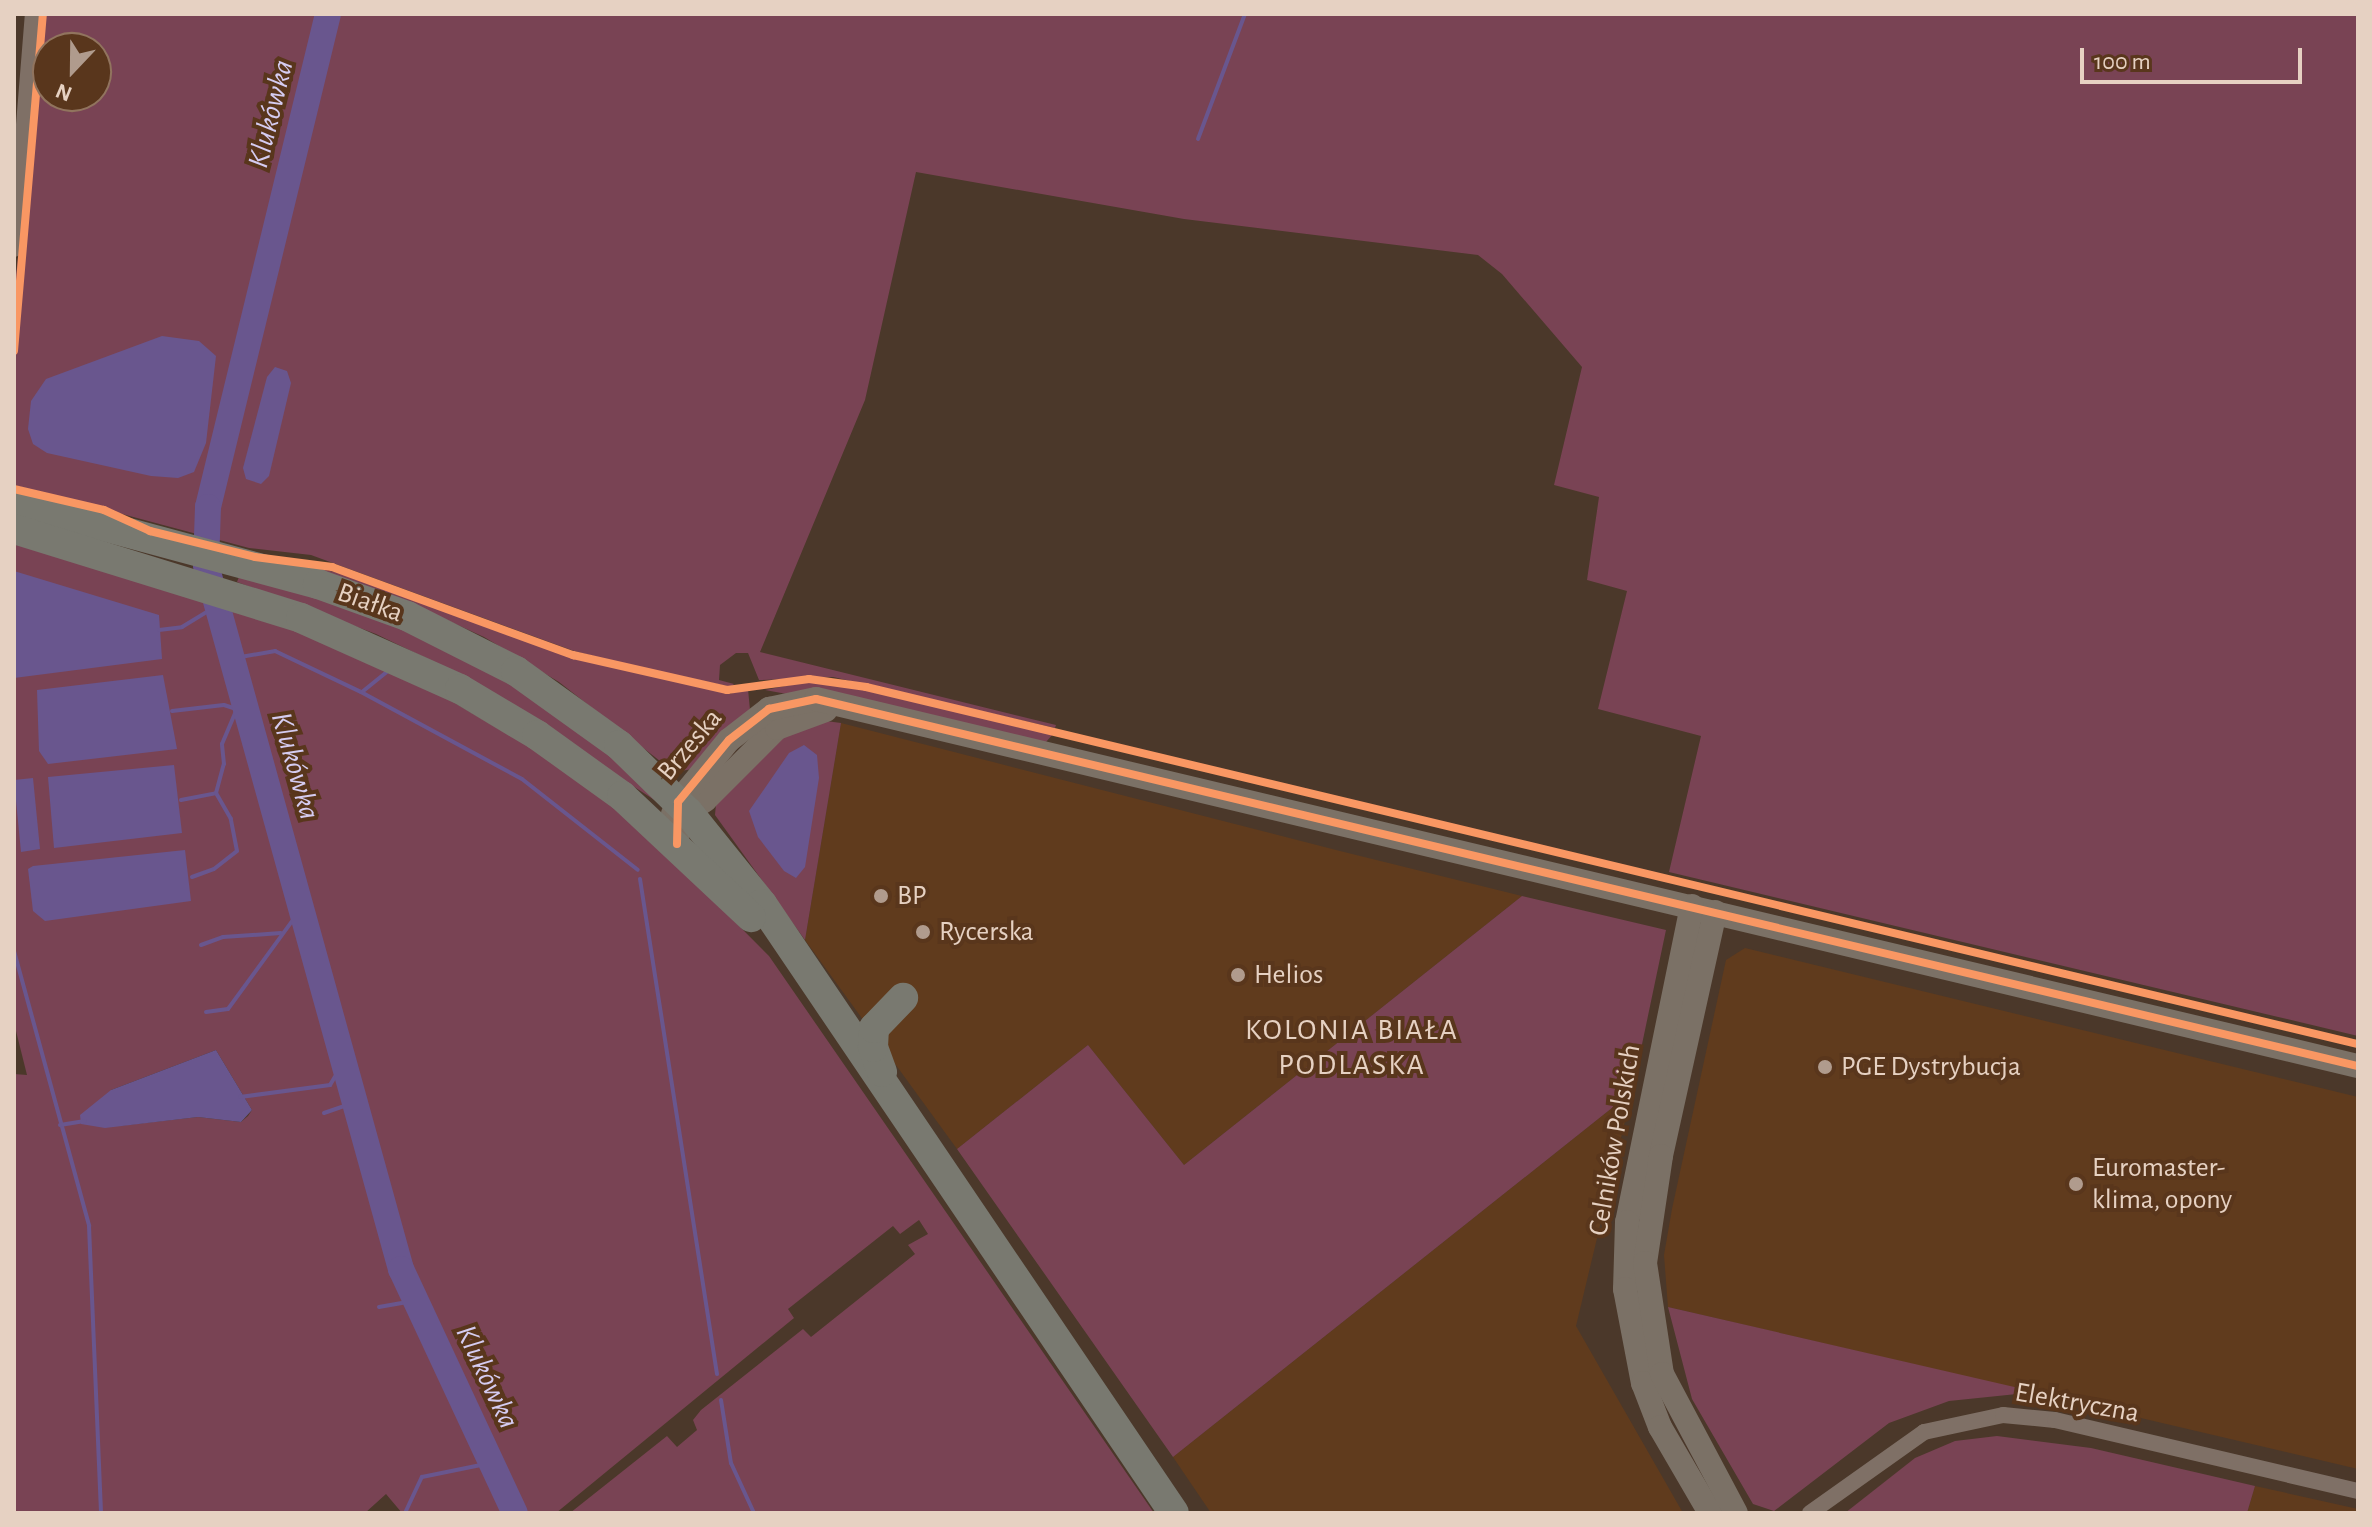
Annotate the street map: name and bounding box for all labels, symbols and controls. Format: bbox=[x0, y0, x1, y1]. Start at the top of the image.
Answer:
north arrow bbox=[32, 32, 112, 112]
scale bar bbox=[2084, 32, 2306, 82]
text: 100 m bbox=[2094, 50, 2151, 74]
water label: Klukówka bbox=[240, 56, 302, 172]
text: N bbox=[53, 79, 75, 105]
street label: Białka bbox=[333, 576, 407, 630]
street label: Brzeska bbox=[650, 702, 730, 788]
water label: Klukówka bbox=[263, 708, 327, 824]
place label: BP bbox=[897, 879, 927, 913]
marker: BP bbox=[872, 887, 890, 905]
place label: Rycerska bbox=[939, 915, 1034, 949]
marker: Rycerska bbox=[914, 923, 932, 941]
place label: Helios bbox=[1254, 958, 1323, 992]
marker: Helios bbox=[1229, 966, 1247, 984]
district label: KOLONIA BIAŁA PODLASKA bbox=[1245, 1012, 1459, 1082]
street label: Celników Polskich bbox=[1582, 1042, 1648, 1238]
place label: PGE Dystrybucja bbox=[1841, 1050, 2021, 1084]
marker: PGE Dystrybucja bbox=[1816, 1058, 1834, 1076]
place label: Euromaster- klima, opony bbox=[2092, 1151, 2232, 1217]
marker: Euromaster- klima, opony bbox=[2067, 1175, 2085, 1193]
water label: Klukówka bbox=[447, 1320, 527, 1434]
street label: Elektryczna bbox=[2012, 1376, 2142, 1430]

